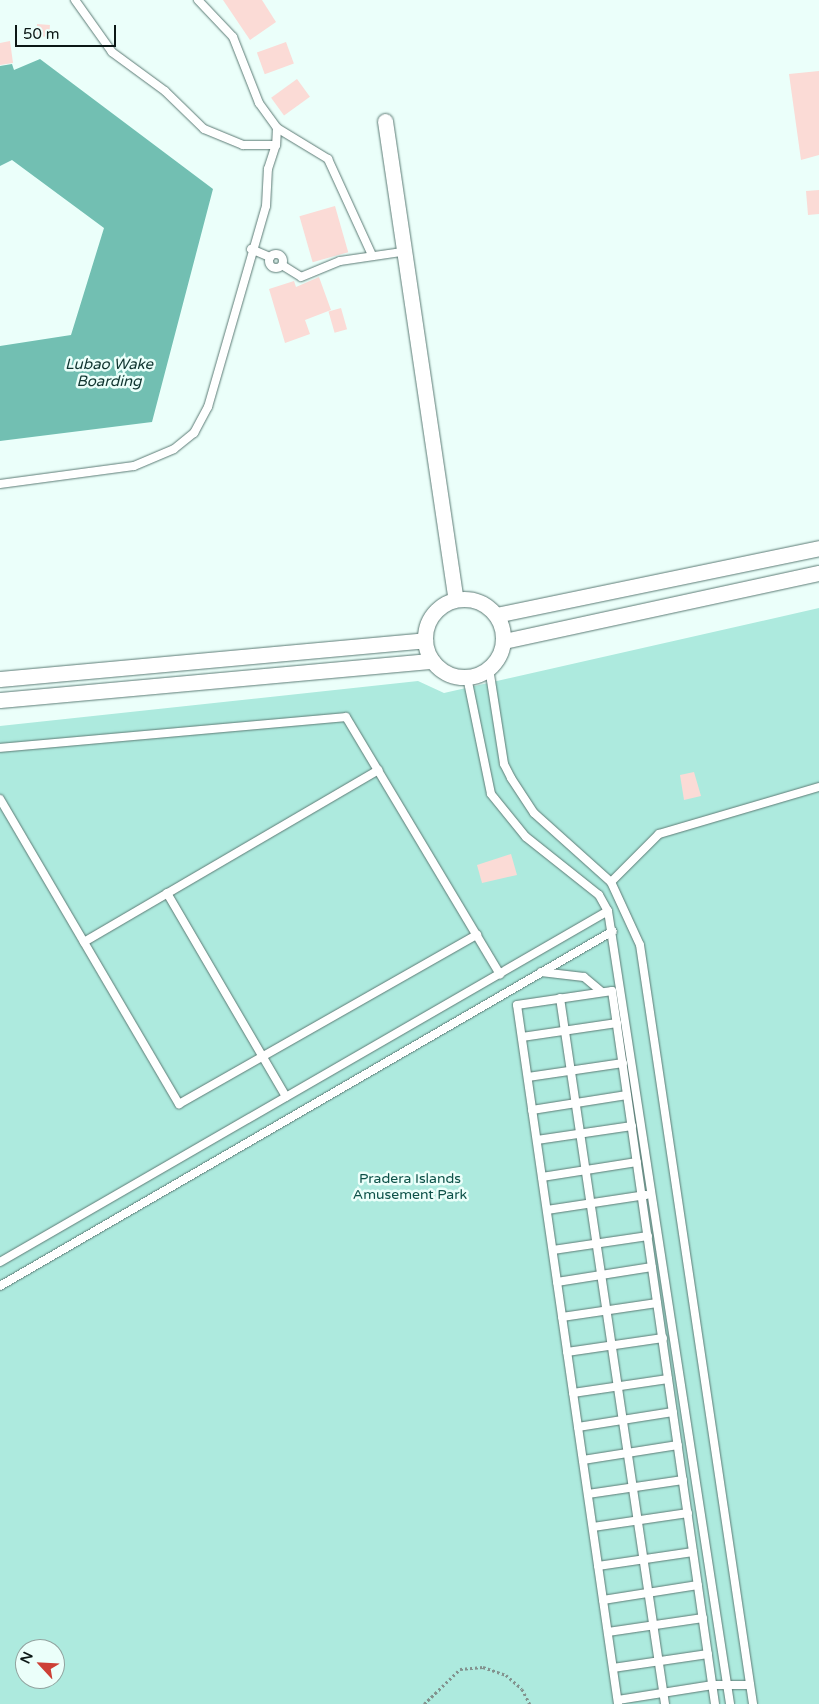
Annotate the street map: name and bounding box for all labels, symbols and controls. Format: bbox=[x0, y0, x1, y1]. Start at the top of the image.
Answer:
scale bar bbox=[18, 15, 119, 47]
text: 50 m bbox=[23, 25, 60, 43]
water label: Lubao Wake Boarding bbox=[65, 355, 153, 390]
park label: Pradera Islands Amusement Park bbox=[353, 1171, 467, 1204]
north arrow bbox=[15, 1639, 65, 1689]
text: N bbox=[17, 1649, 37, 1667]

